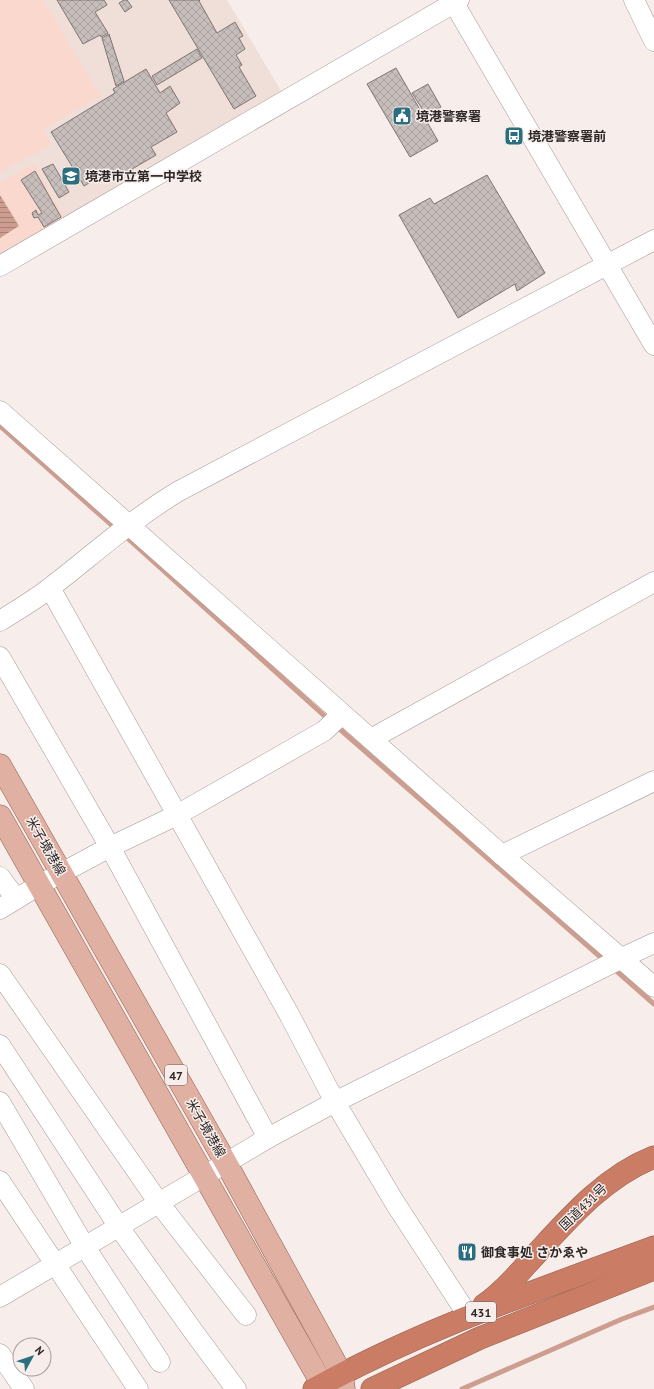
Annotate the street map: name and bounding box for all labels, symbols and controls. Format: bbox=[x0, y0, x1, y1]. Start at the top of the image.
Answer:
public building icon: 境港警察署 bbox=[391, 105, 413, 127]
place label: 境港警察署 bbox=[416, 108, 481, 125]
bus stop icon: 境港警察署前 bbox=[503, 125, 525, 147]
place label: 境港警察署前 bbox=[528, 128, 606, 145]
school or university icon: 境港市立第一中学校 bbox=[60, 165, 82, 187]
place label: 境港市立第一中学校 bbox=[85, 168, 202, 185]
street label: 米子境港線 bbox=[22, 814, 70, 878]
road number: 47 bbox=[165, 1065, 187, 1085]
street label: 米子境港線 bbox=[182, 1096, 230, 1160]
street label: 国道431号 bbox=[555, 1180, 611, 1234]
restaurant icon: 御食事処 さかゑや bbox=[456, 1241, 478, 1263]
place label: 御食事処 さかゑや bbox=[481, 1244, 588, 1261]
road number: 431 bbox=[466, 1302, 496, 1322]
north arrow bbox=[12, 1337, 52, 1377]
text: N bbox=[32, 1343, 47, 1358]

